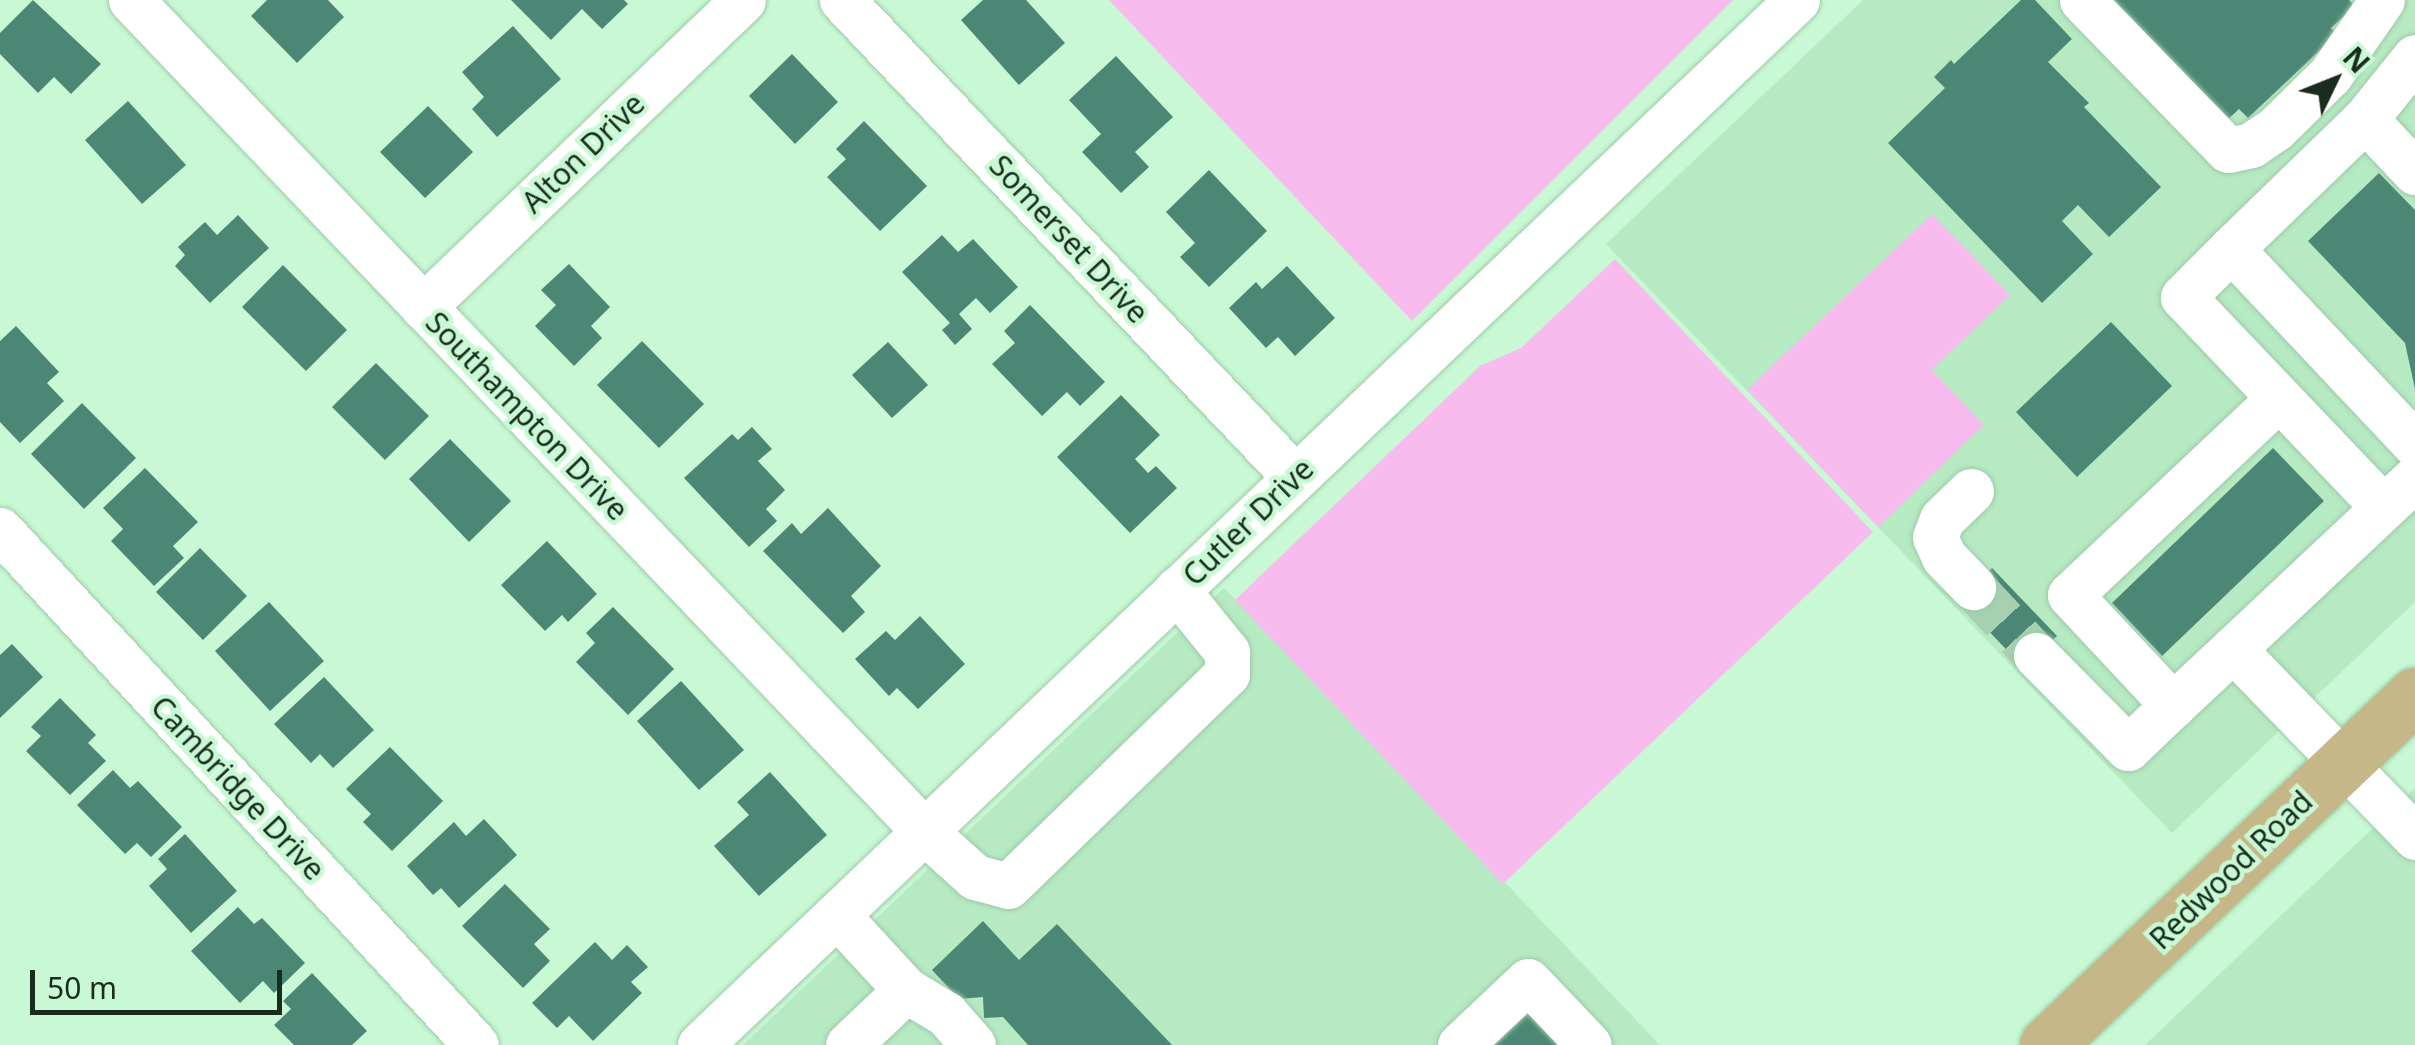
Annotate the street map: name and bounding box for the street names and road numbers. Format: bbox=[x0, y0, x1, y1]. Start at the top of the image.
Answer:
street label: Alton Drive bbox=[514, 86, 652, 220]
street label: Somerset Drive bbox=[982, 148, 1156, 330]
street label: Southampton Drive bbox=[418, 304, 636, 528]
street label: Cutler Drive bbox=[1175, 451, 1321, 593]
street label: Cambridge Drive bbox=[144, 689, 332, 887]
street label: Redwood Road bbox=[2142, 783, 2320, 957]

